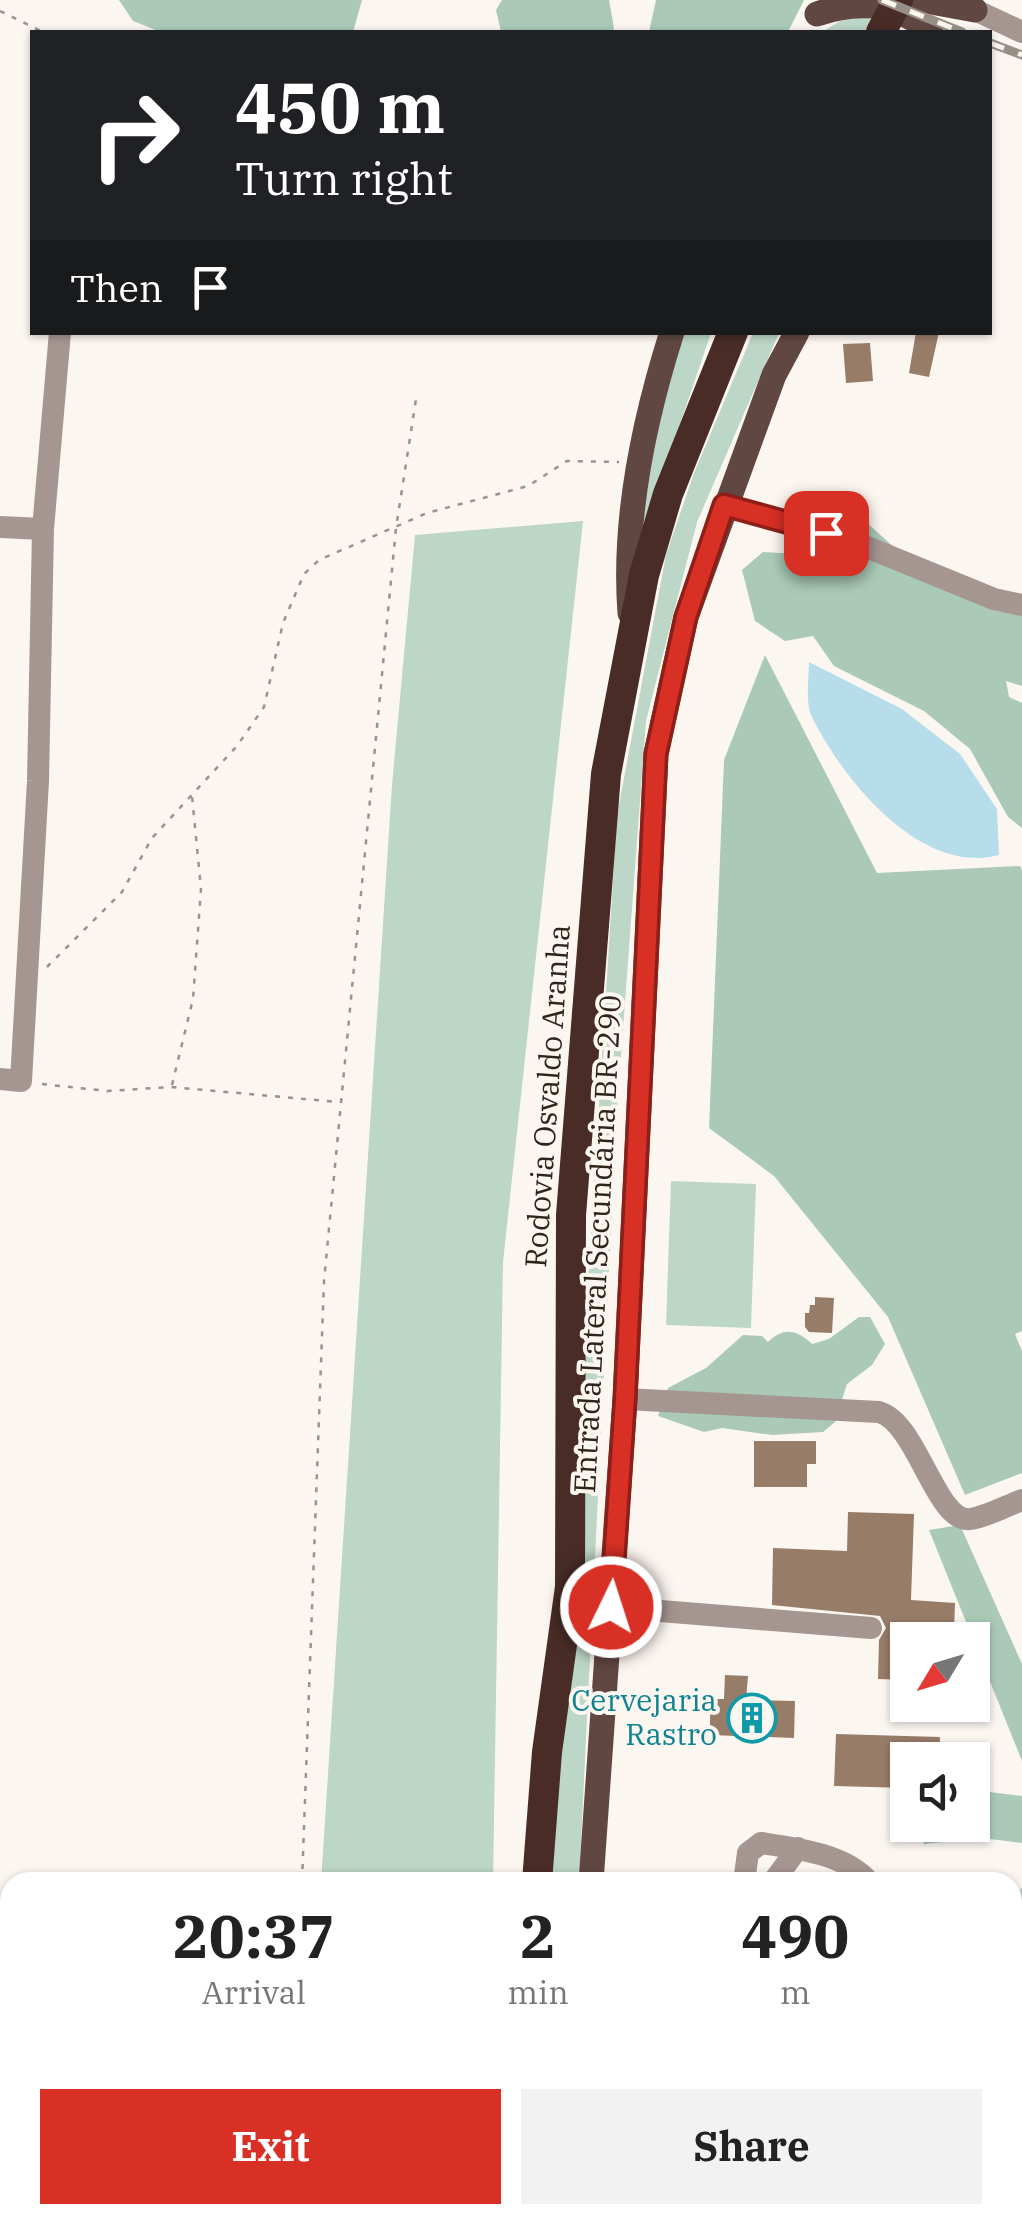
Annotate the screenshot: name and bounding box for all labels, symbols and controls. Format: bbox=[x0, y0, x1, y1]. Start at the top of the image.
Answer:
text: 450 m bbox=[235, 61, 445, 152]
icon: right bbox=[70, 70, 200, 200]
text: Turn right bbox=[235, 149, 453, 207]
icon: arrive bbox=[183, 260, 238, 315]
text: Then bbox=[70, 263, 163, 312]
pin bbox=[784, 491, 869, 576]
icon: arrive bbox=[799, 506, 854, 561]
street label: Rodovia Osvaldo Aranha bbox=[515, 923, 578, 1269]
street label: Entrada Lateral Secundária BR-290 bbox=[564, 994, 629, 1494]
position arrow bbox=[559, 1555, 663, 1659]
north arrow bbox=[890, 1622, 990, 1722]
map controls bbox=[890, 1622, 990, 1842]
place label: Cervejaria Rastro bbox=[571, 1680, 717, 1753]
building icon: Cervejaria Rastro bbox=[726, 1692, 778, 1744]
button: sound bbox=[890, 1742, 990, 1842]
text: 20:37 bbox=[173, 1896, 335, 1975]
text: 2 bbox=[520, 1896, 556, 1975]
text: 490 bbox=[741, 1896, 849, 1975]
text: Arrival bbox=[202, 1971, 306, 2013]
text: min bbox=[508, 1971, 569, 2013]
text: m bbox=[780, 1971, 811, 2013]
button: Exit bbox=[40, 2089, 501, 2204]
button: Share bbox=[521, 2089, 982, 2204]

